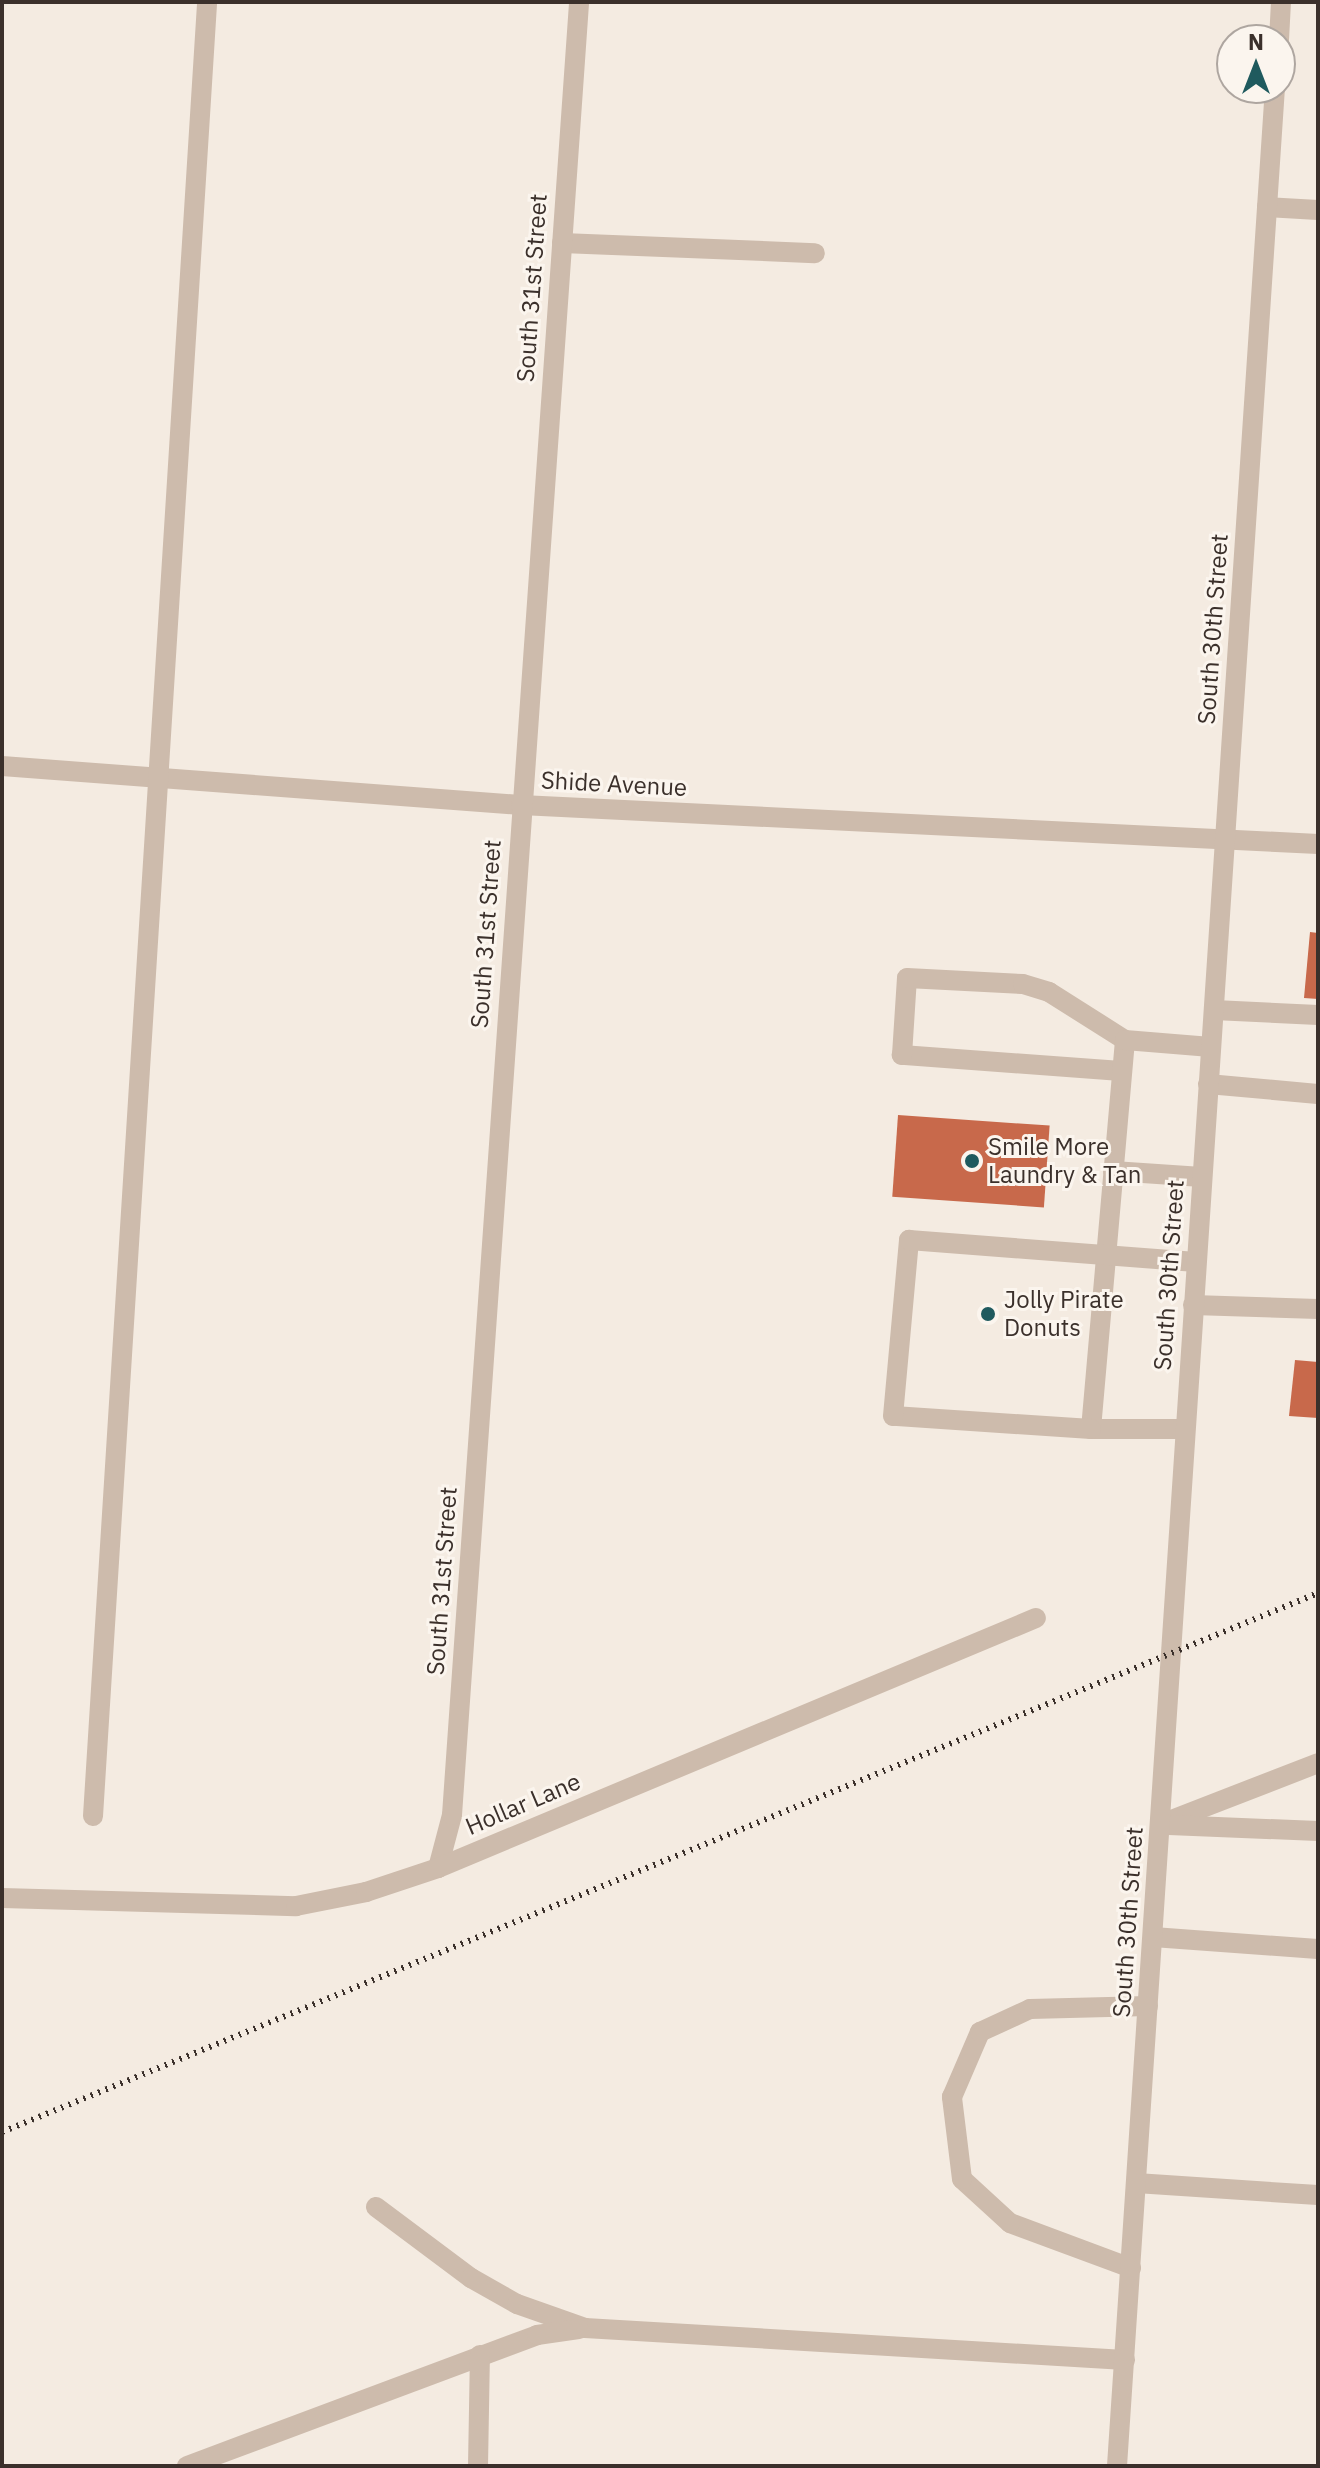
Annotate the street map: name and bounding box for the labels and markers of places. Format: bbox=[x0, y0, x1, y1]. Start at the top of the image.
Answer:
place label: Smile More Laundry & Tan bbox=[988, 1133, 1142, 1189]
marker: Smile More Laundry & Tan bbox=[963, 1152, 981, 1170]
place label: Jolly Pirate Donuts bbox=[1004, 1286, 1124, 1342]
marker: Jolly Pirate Donuts bbox=[979, 1305, 997, 1323]

